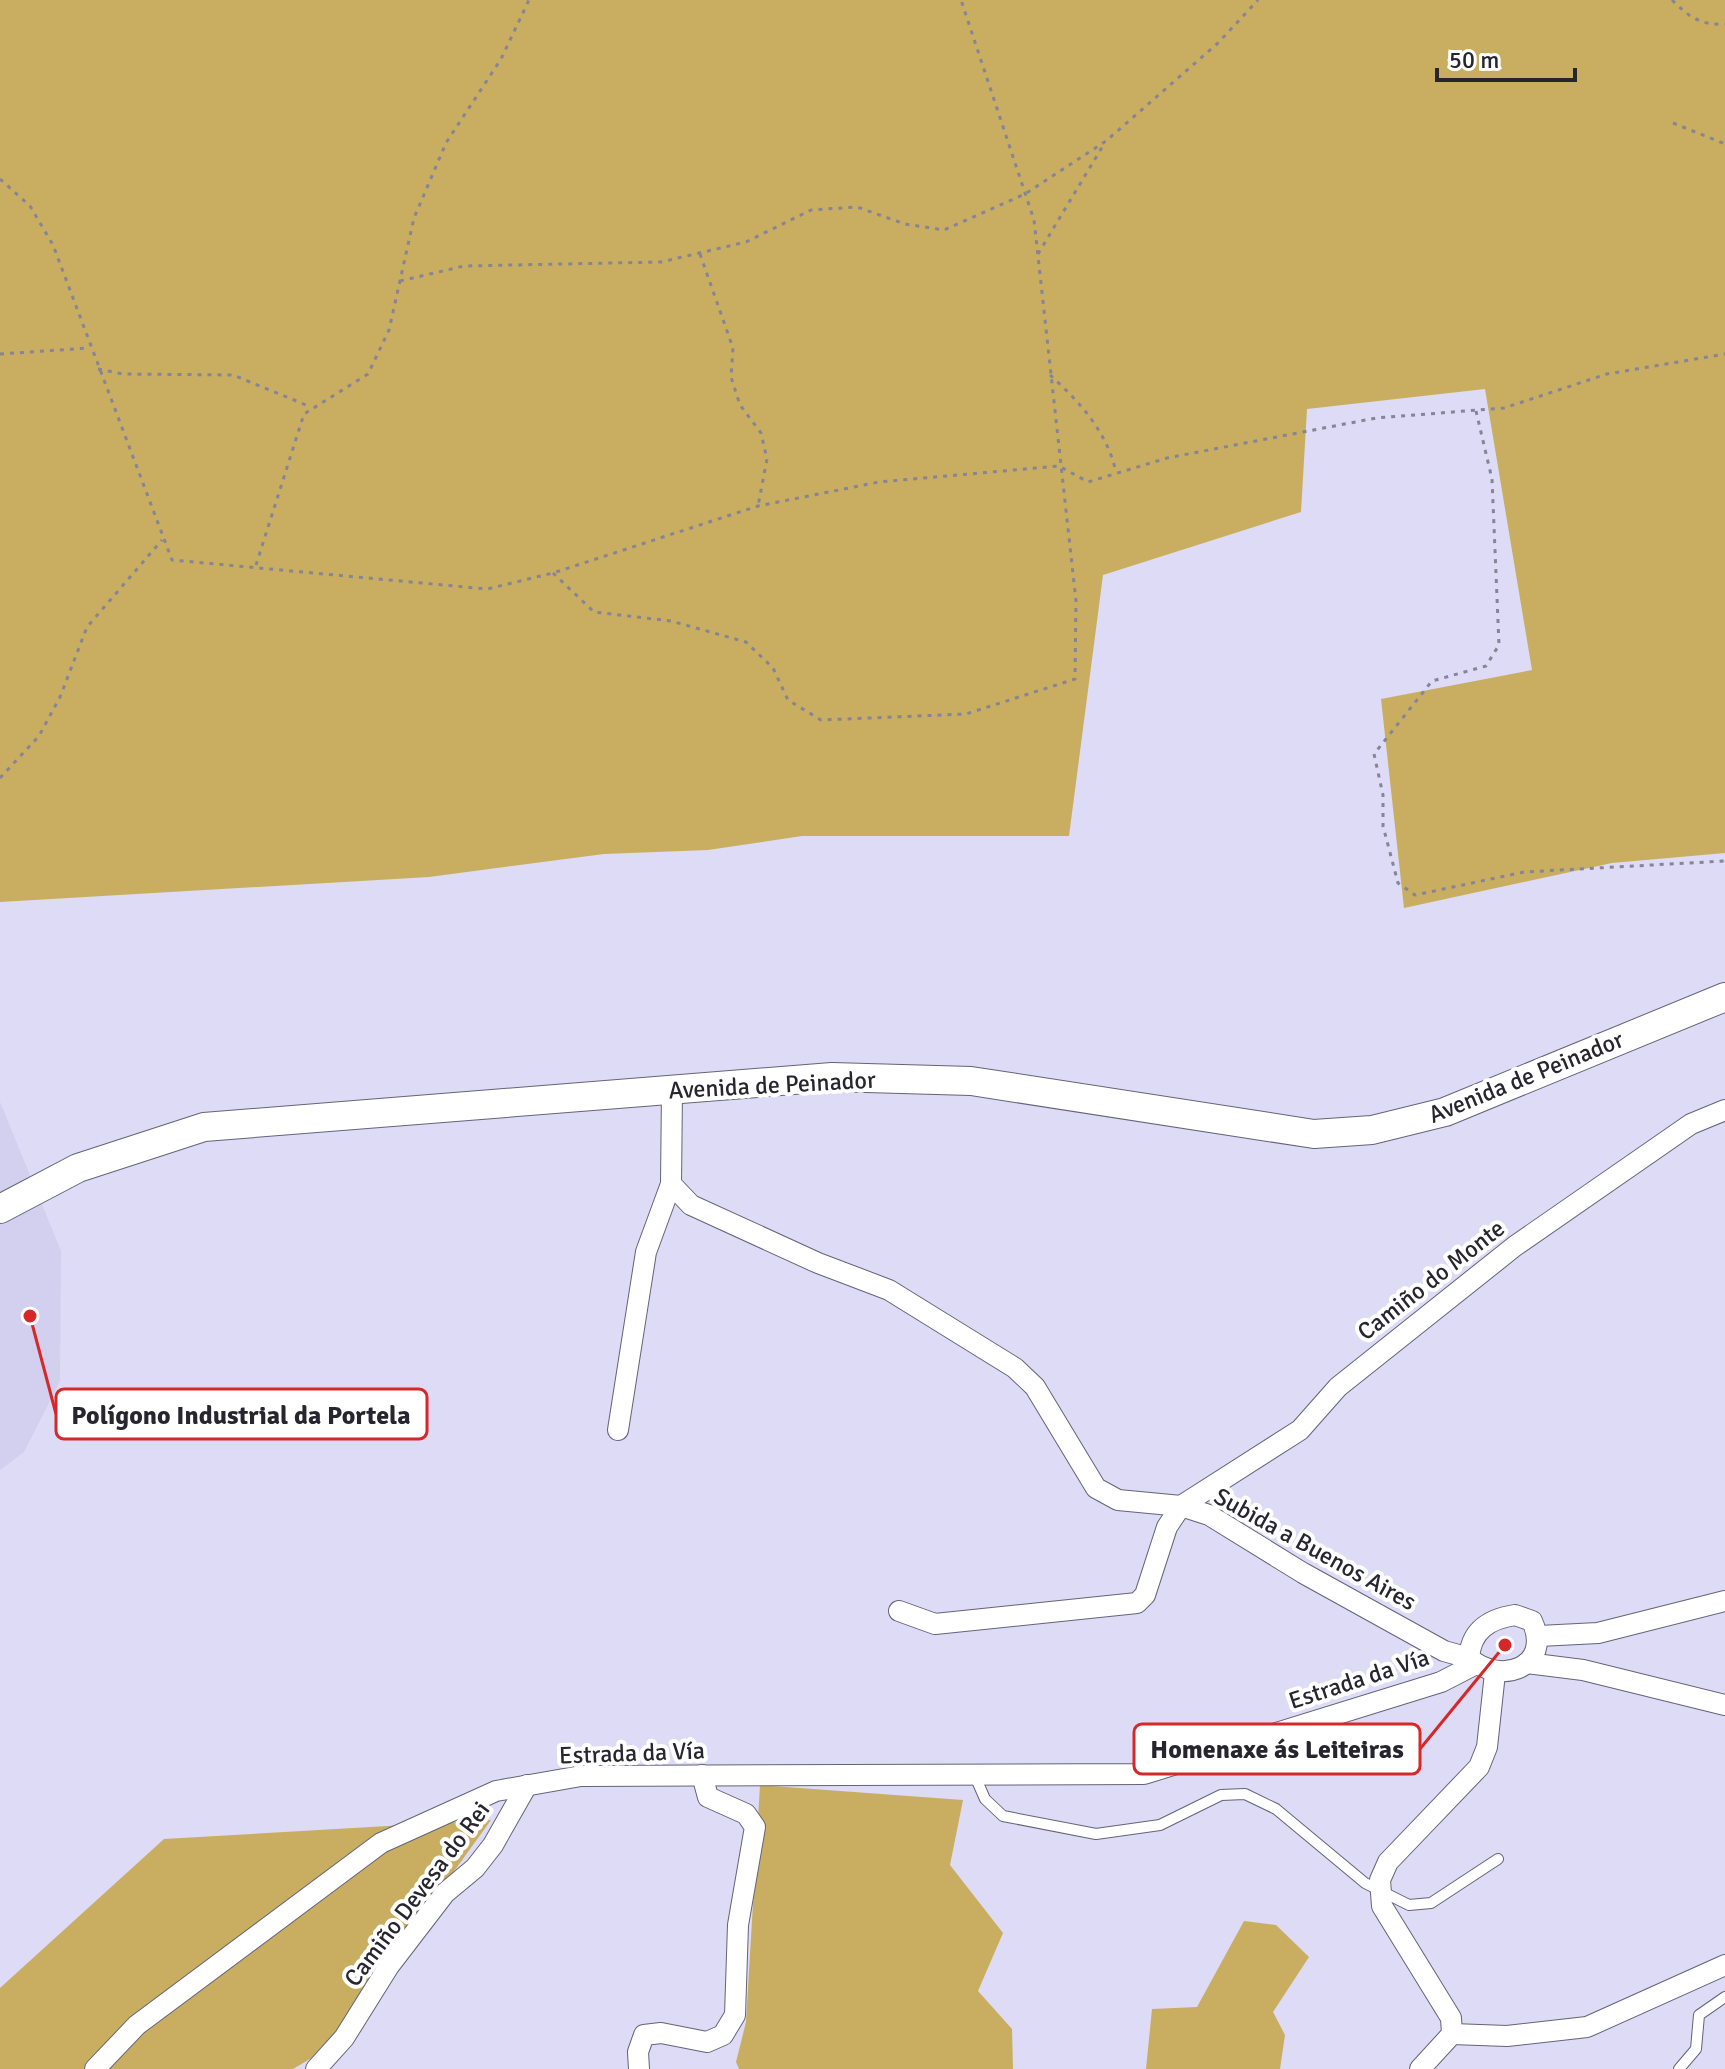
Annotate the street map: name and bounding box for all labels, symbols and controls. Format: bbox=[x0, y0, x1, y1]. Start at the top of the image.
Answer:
scale bar bbox=[1437, 32, 1575, 82]
text: 50 m bbox=[1449, 45, 1499, 75]
street label: Avenida de Peinador bbox=[1424, 1024, 1628, 1130]
street label: Avenida de Peinador bbox=[668, 1065, 876, 1105]
street label: Camiño do Monte bbox=[1351, 1213, 1511, 1347]
callout: Polígono Industrial da Portela bbox=[56, 1389, 427, 1439]
text: Polígono Industrial da Portela bbox=[71, 1400, 411, 1432]
street label: Subida a Buenos Aires bbox=[1209, 1481, 1421, 1617]
street label: Estrada da Vía bbox=[1285, 1642, 1433, 1716]
callout: Homenaxe ás Leiteiras bbox=[1134, 1724, 1420, 1774]
text: Homenaxe ás Leiteiras bbox=[1150, 1734, 1404, 1766]
street label: Estrada da Vía bbox=[559, 1735, 705, 1771]
street label: Camiño Devesa do Rei bbox=[338, 1796, 496, 1992]

